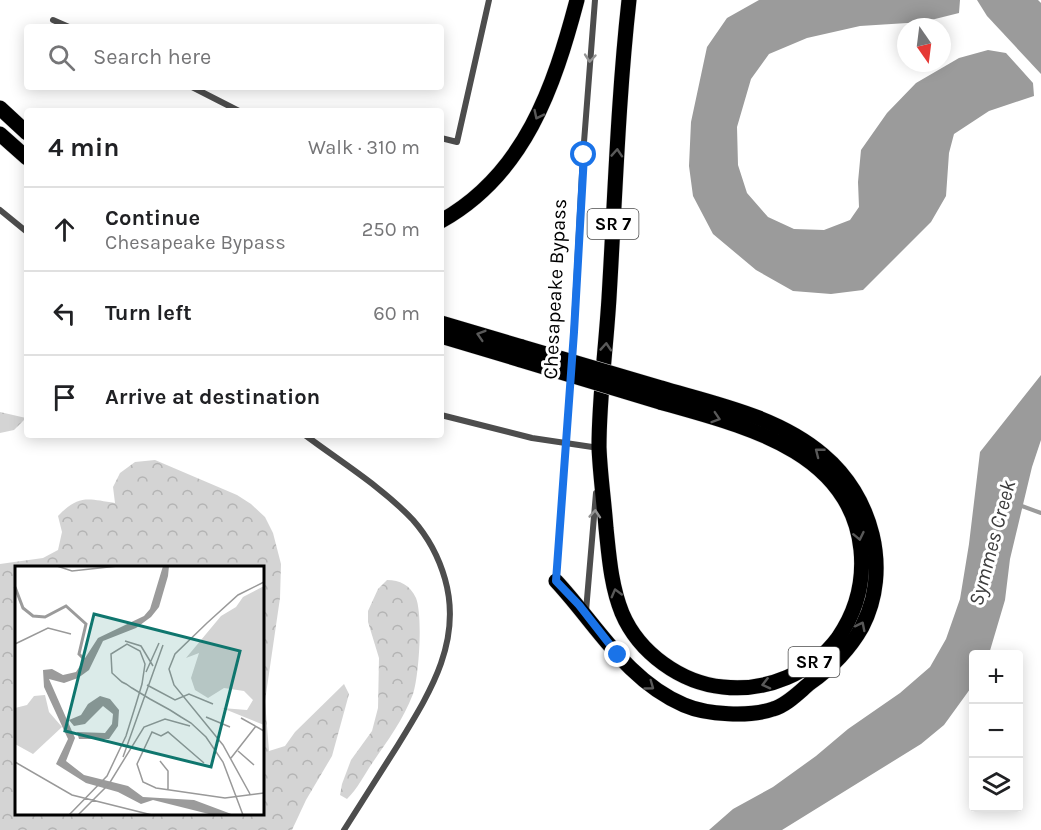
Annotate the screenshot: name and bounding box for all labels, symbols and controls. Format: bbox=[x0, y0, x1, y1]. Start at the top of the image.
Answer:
north arrow bbox=[897, 18, 951, 72]
search box bbox=[24, 24, 444, 90]
icon: search bbox=[45, 41, 78, 74]
text: Search here bbox=[93, 44, 211, 70]
one-way arrow bbox=[584, 54, 597, 63]
one-way arrow bbox=[534, 109, 546, 120]
text: 4 min bbox=[48, 132, 119, 163]
text: Walk · 310 m bbox=[308, 136, 420, 159]
route start bbox=[570, 141, 596, 167]
one-way arrow bbox=[611, 148, 624, 157]
street label: Chesapeake Bypass bbox=[539, 198, 571, 380]
text: Continue bbox=[105, 205, 200, 231]
road number: SR 7 bbox=[588, 209, 638, 239]
icon: ahead bbox=[48, 213, 81, 246]
text: 250 m bbox=[362, 218, 420, 241]
text: Chesapeake Bypass bbox=[105, 231, 286, 254]
icon: left bbox=[48, 297, 81, 330]
text: Turn left bbox=[105, 300, 192, 326]
text: 60 m bbox=[373, 302, 420, 325]
one-way arrow bbox=[476, 330, 487, 342]
one-way arrow bbox=[599, 343, 612, 352]
icon: arrive bbox=[48, 381, 81, 414]
text: Arrive at destination bbox=[105, 384, 320, 410]
one-way arrow bbox=[710, 411, 721, 424]
one-way arrow bbox=[814, 448, 825, 459]
water label: Symmes Creek bbox=[964, 477, 1020, 608]
one-way arrow bbox=[588, 509, 601, 518]
one-way arrow bbox=[851, 531, 864, 541]
inset map bbox=[15, 566, 264, 815]
one-way arrow bbox=[611, 588, 624, 598]
one-way arrow bbox=[854, 622, 865, 632]
route end bbox=[604, 641, 630, 667]
road number: SR 7 bbox=[788, 647, 840, 677]
map controls bbox=[969, 650, 1023, 812]
button: + bbox=[969, 650, 1023, 704]
one-way arrow bbox=[761, 677, 771, 690]
one-way arrow bbox=[644, 679, 655, 690]
button: − bbox=[969, 704, 1023, 758]
button: layers bbox=[969, 758, 1023, 812]

